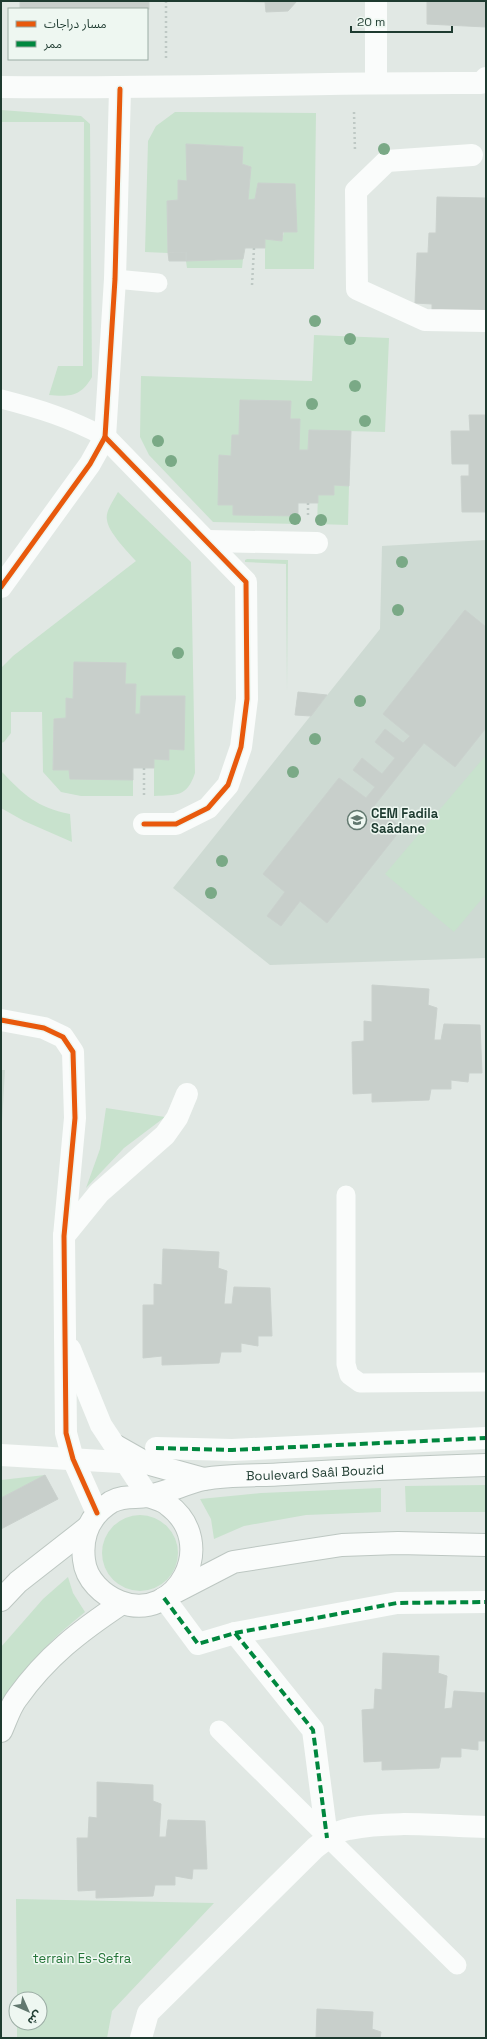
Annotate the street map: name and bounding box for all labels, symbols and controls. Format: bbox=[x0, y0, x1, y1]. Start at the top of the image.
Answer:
legend bbox=[8, 8, 148, 60]
scale bar bbox=[351, 8, 452, 34]
text: 20 m bbox=[357, 14, 385, 30]
text: مسار دراجات bbox=[44, 16, 107, 32]
text: ممر bbox=[43, 36, 62, 52]
place label: CEM Fadila Saâdane bbox=[371, 805, 439, 837]
school or university icon: CEM Fadila Saâdane bbox=[346, 809, 368, 831]
street label: Boulevard Saâl Bouzid bbox=[246, 1461, 385, 1484]
park label: terrain Es-Sefra bbox=[33, 1950, 132, 1967]
north arrow bbox=[8, 1991, 48, 2031]
text: ش bbox=[25, 2008, 45, 2028]

